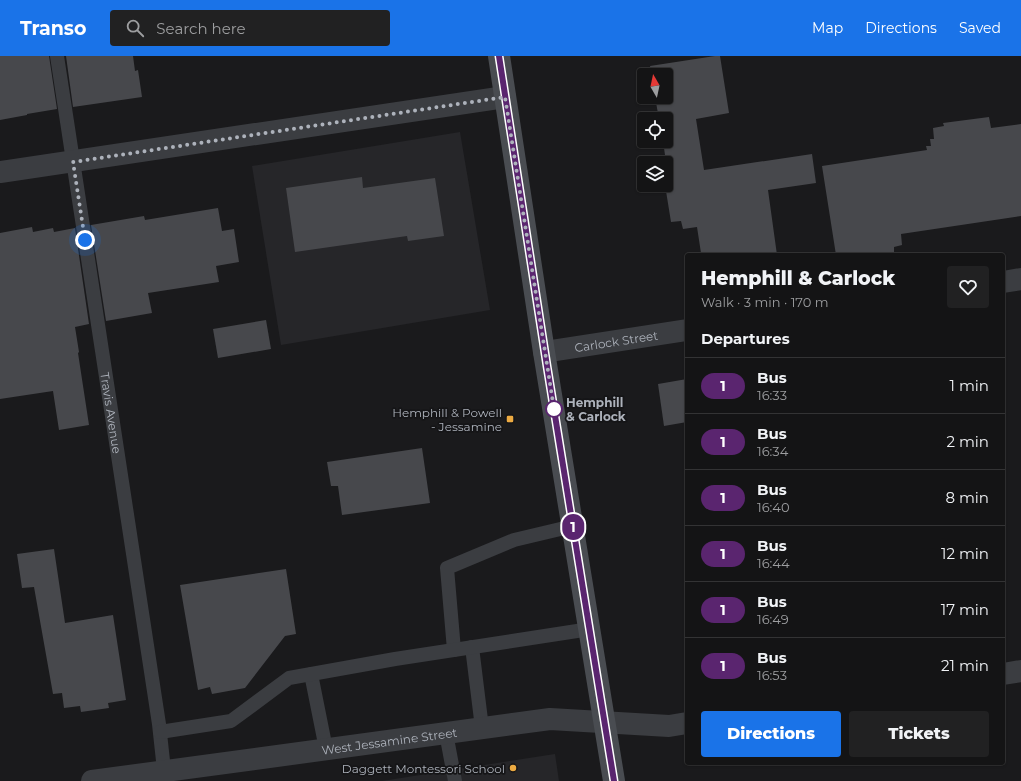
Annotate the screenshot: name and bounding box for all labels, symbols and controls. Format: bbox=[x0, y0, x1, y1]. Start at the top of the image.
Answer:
search box bbox=[110, 10, 390, 46]
text: Transo bbox=[20, 17, 86, 40]
icon: search bbox=[124, 17, 146, 39]
text: Search here bbox=[156, 19, 246, 38]
text: Map bbox=[812, 19, 843, 37]
text: Directions bbox=[865, 19, 937, 37]
text: Saved bbox=[959, 19, 1001, 37]
north arrow bbox=[637, 68, 673, 104]
map controls bbox=[637, 68, 673, 192]
button: locate bbox=[637, 112, 673, 148]
button: layers bbox=[637, 156, 673, 192]
your location bbox=[75, 230, 95, 250]
button: heart bbox=[947, 266, 989, 308]
text: Hemphill & Carlock bbox=[701, 267, 895, 290]
text: Walk · 3 min · 170 m bbox=[701, 294, 829, 310]
street label: Carlock Street bbox=[573, 327, 659, 355]
text: Departures bbox=[701, 329, 790, 348]
text: Bus bbox=[757, 368, 787, 387]
street label: Travis Avenue bbox=[98, 371, 125, 455]
text: 1 min bbox=[950, 376, 989, 395]
text: 1 bbox=[720, 377, 726, 395]
text: 16:33 bbox=[757, 387, 787, 403]
place label: Hemphill & Carlock bbox=[566, 395, 626, 424]
marker: Hemphill & Carlock bbox=[545, 400, 563, 418]
place label: Hemphill & Powell - Jessamine bbox=[392, 405, 502, 434]
marker: Hemphill & Powell - Jessamine bbox=[505, 414, 515, 424]
text: Bus bbox=[757, 424, 787, 443]
text: 2 min bbox=[946, 432, 989, 451]
text: 1 bbox=[720, 433, 726, 451]
text: 16:34 bbox=[757, 443, 788, 459]
text: Bus bbox=[757, 480, 787, 499]
text: 8 min bbox=[945, 488, 989, 507]
text: 1 bbox=[720, 489, 726, 507]
text: 16:40 bbox=[757, 499, 790, 515]
line badge: 1 bbox=[560, 514, 586, 540]
text: 1 bbox=[570, 518, 576, 536]
text: Bus bbox=[757, 536, 787, 555]
text: 12 min bbox=[941, 544, 989, 563]
text: 1 bbox=[720, 545, 726, 563]
text: 16:44 bbox=[757, 555, 790, 571]
text: Bus bbox=[757, 592, 787, 611]
text: 17 min bbox=[941, 600, 989, 619]
text: 1 bbox=[720, 601, 726, 619]
text: 16:49 bbox=[757, 611, 789, 627]
text: Bus bbox=[757, 648, 787, 667]
text: 21 min bbox=[941, 656, 989, 675]
text: 1 bbox=[720, 657, 726, 675]
text: 16:53 bbox=[757, 667, 787, 683]
button: Directions bbox=[701, 711, 841, 757]
button: Tickets bbox=[849, 711, 989, 757]
street label: West Jessamine Street bbox=[321, 724, 458, 757]
place label: Daggett Montessori School bbox=[342, 761, 505, 776]
marker: Daggett Montessori School bbox=[508, 763, 518, 773]

